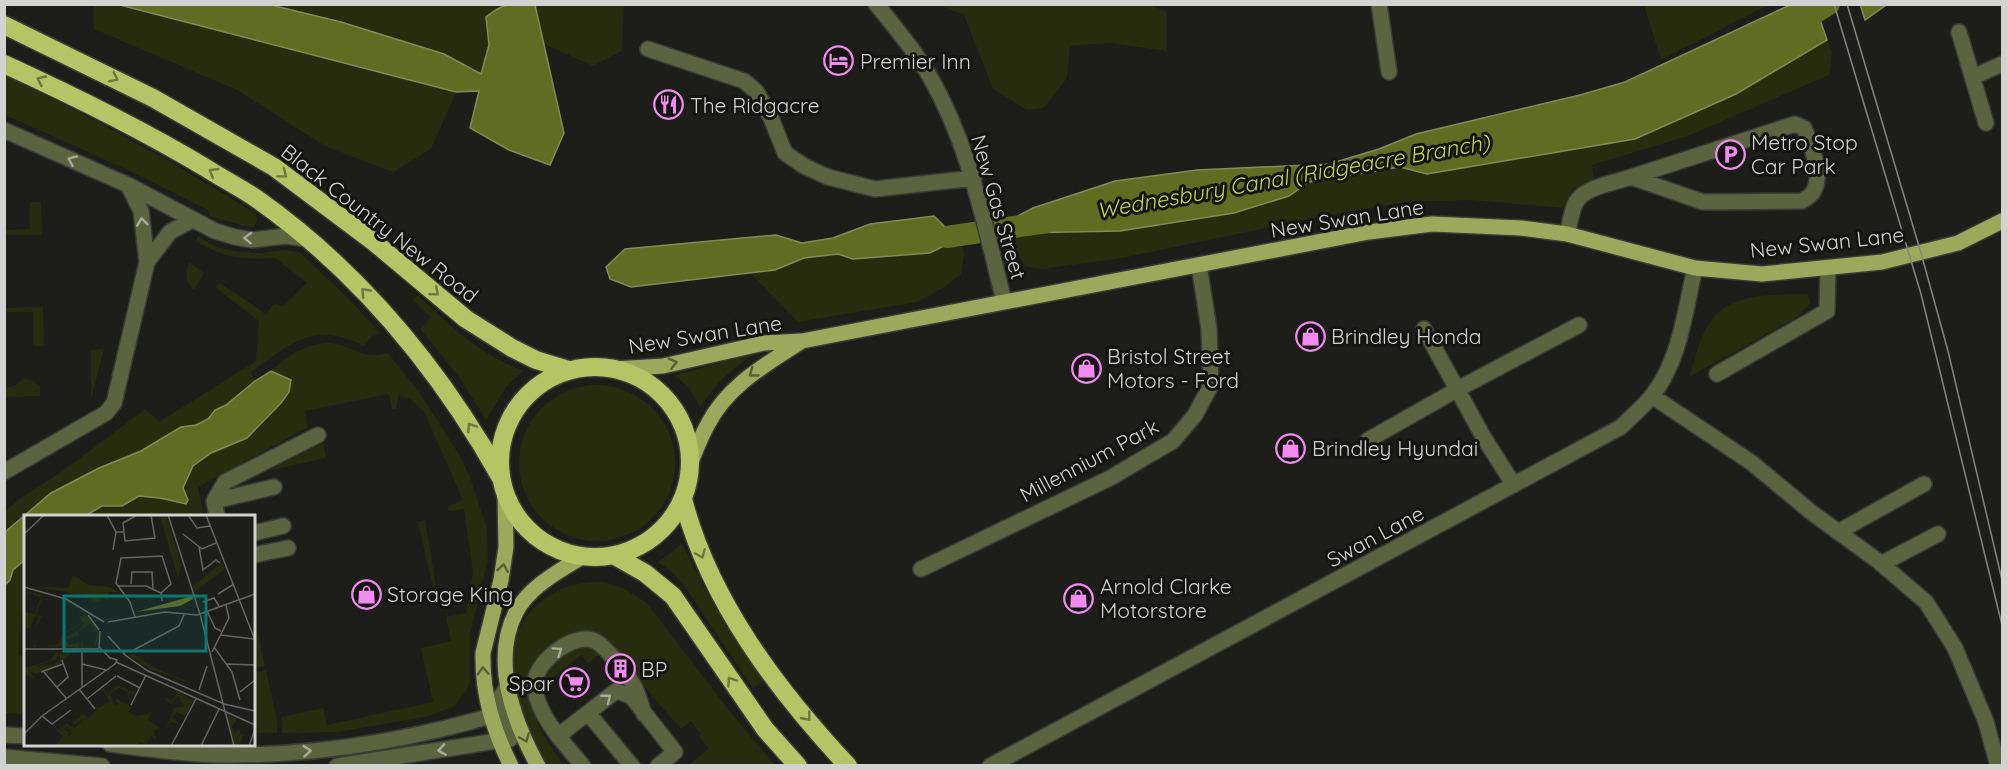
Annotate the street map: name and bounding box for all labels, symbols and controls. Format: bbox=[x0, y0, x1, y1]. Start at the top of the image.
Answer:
hotel icon: Premier Inn bbox=[823, 45, 855, 77]
place label: Premier Inn bbox=[860, 48, 971, 74]
one-way arrow bbox=[107, 71, 118, 82]
one-way arrow bbox=[36, 76, 47, 88]
restaurant icon: The Ridgacre bbox=[653, 89, 685, 121]
place label: The Ridgacre bbox=[690, 92, 820, 118]
water label: Wednesbury Canal (Ridgeacre Branch) bbox=[1094, 127, 1492, 224]
place label: Metro Stop Car Park bbox=[1751, 129, 1858, 179]
street label: New Gas Street bbox=[966, 132, 1032, 282]
street label: Black Country New Road bbox=[276, 138, 484, 308]
parking icon: Metro Stop Car Park bbox=[1714, 138, 1746, 170]
one-way arrow bbox=[67, 155, 78, 167]
one-way arrow bbox=[277, 167, 288, 178]
one-way arrow bbox=[209, 168, 219, 180]
street label: New Swan Lane bbox=[1268, 193, 1426, 243]
one-way arrow bbox=[136, 218, 149, 227]
street label: New Swan Lane bbox=[1749, 221, 1905, 263]
one-way arrow bbox=[244, 232, 253, 245]
one-way arrow bbox=[428, 285, 439, 296]
one-way arrow bbox=[361, 289, 372, 299]
street label: New Swan Lane bbox=[626, 309, 784, 359]
shop icon: Brindley Honda bbox=[1294, 320, 1326, 352]
place label: Brindley Honda bbox=[1331, 323, 1482, 349]
place label: Bristol Street Motors - Ford bbox=[1107, 343, 1239, 393]
shop icon: Bristol Street Motors - Ford bbox=[1070, 352, 1102, 384]
one-way arrow bbox=[668, 358, 678, 371]
one-way arrow bbox=[748, 366, 759, 377]
street label: Millennium Park bbox=[1015, 413, 1163, 507]
one-way arrow bbox=[467, 423, 478, 434]
shop icon: Brindley Hyundai bbox=[1275, 432, 1307, 464]
place label: Brindley Hyundai bbox=[1312, 435, 1478, 461]
street label: Swan Lane bbox=[1322, 500, 1428, 572]
inset map bbox=[24, 515, 255, 746]
one-way arrow bbox=[694, 548, 706, 559]
one-way arrow bbox=[496, 563, 508, 572]
place label: Arnold Clarke Motorstore bbox=[1100, 573, 1232, 623]
shop icon: Storage King bbox=[350, 578, 382, 610]
place label: Storage King bbox=[387, 581, 513, 607]
shop icon: Arnold Clarke Motorstore bbox=[1063, 582, 1095, 614]
one-way arrow bbox=[552, 647, 563, 658]
building icon: BP bbox=[604, 653, 636, 685]
place label: BP bbox=[641, 656, 667, 682]
one-way arrow bbox=[477, 666, 490, 675]
supermarket icon: Spar bbox=[559, 667, 591, 699]
place label: Spar bbox=[509, 670, 554, 696]
one-way arrow bbox=[726, 677, 738, 687]
one-way arrow bbox=[600, 694, 611, 705]
one-way arrow bbox=[799, 711, 810, 722]
one-way arrow bbox=[517, 732, 530, 743]
one-way arrow bbox=[437, 744, 446, 756]
one-way arrow bbox=[303, 745, 312, 758]

